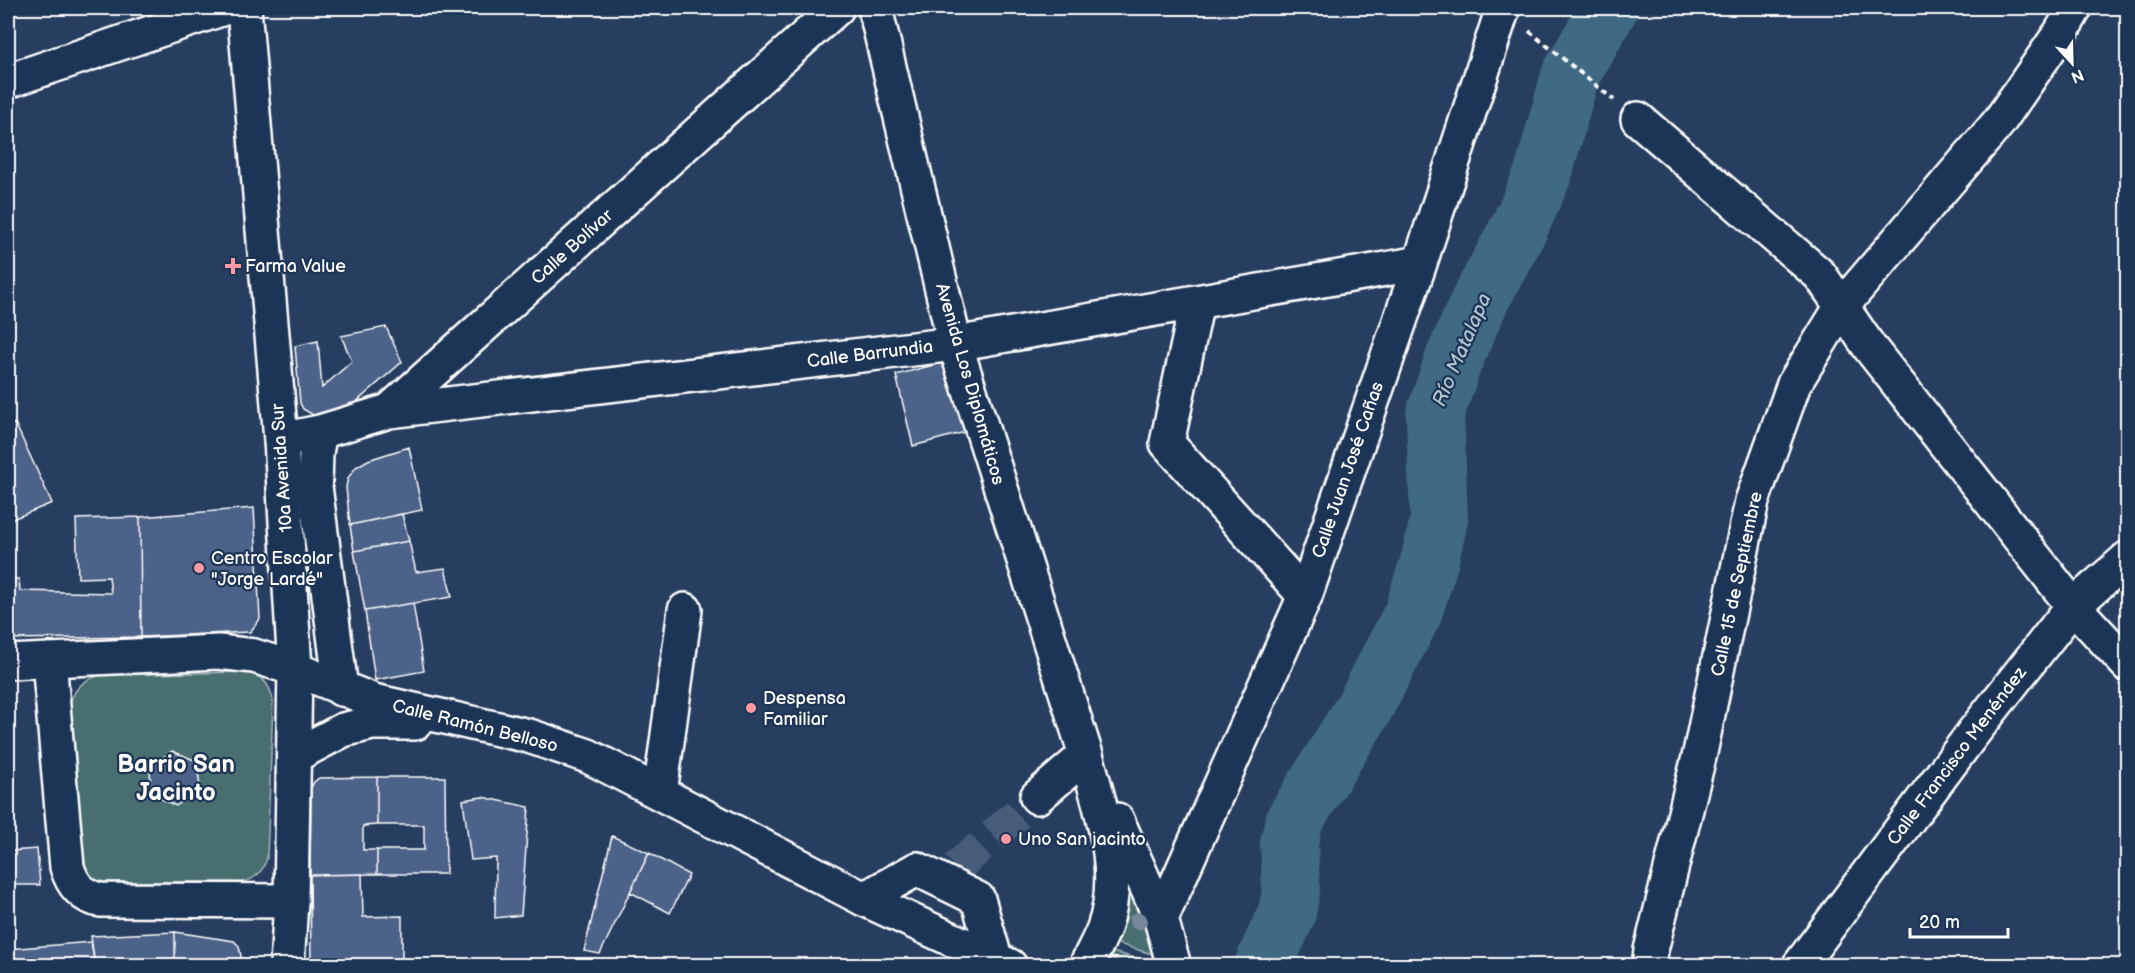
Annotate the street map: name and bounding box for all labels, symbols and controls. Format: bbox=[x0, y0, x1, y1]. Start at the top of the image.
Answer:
north arrow bbox=[2042, 33, 2102, 93]
text: N bbox=[2068, 64, 2086, 87]
street label: Calle Bolívar bbox=[527, 205, 617, 289]
place label: Farma Value bbox=[245, 256, 346, 277]
marker: Farma Value bbox=[226, 259, 240, 273]
street label: Avenida Los Diplomáticos bbox=[931, 281, 1009, 487]
water label: Río Matalapa bbox=[1427, 290, 1497, 410]
street label: Calle Barrundia bbox=[806, 336, 934, 372]
street label: Calle Juan José Cañas bbox=[1308, 379, 1388, 561]
street label: 10a Avenida Sur bbox=[267, 402, 297, 533]
street label: Calle 15 de Septiembre bbox=[1707, 489, 1767, 678]
place label: Centro Escolar "Jorge Lardé" bbox=[211, 548, 333, 590]
marker: Centro Escolar "Jorge Lardé" bbox=[192, 561, 206, 575]
street label: Calle Francisco Menéndez bbox=[1883, 662, 2031, 849]
place label: Despensa Familiar bbox=[763, 688, 846, 730]
street label: Calle Ramón Belloso bbox=[390, 695, 560, 757]
marker: Despensa Familiar bbox=[744, 701, 758, 715]
district label: Barrio San Jacinto bbox=[117, 750, 235, 807]
place label: Uno San jacinto bbox=[1018, 829, 1146, 850]
marker: Uno San jacinto bbox=[999, 832, 1013, 846]
scale bar bbox=[1910, 901, 2008, 939]
text: 20 m bbox=[1919, 912, 1960, 933]

